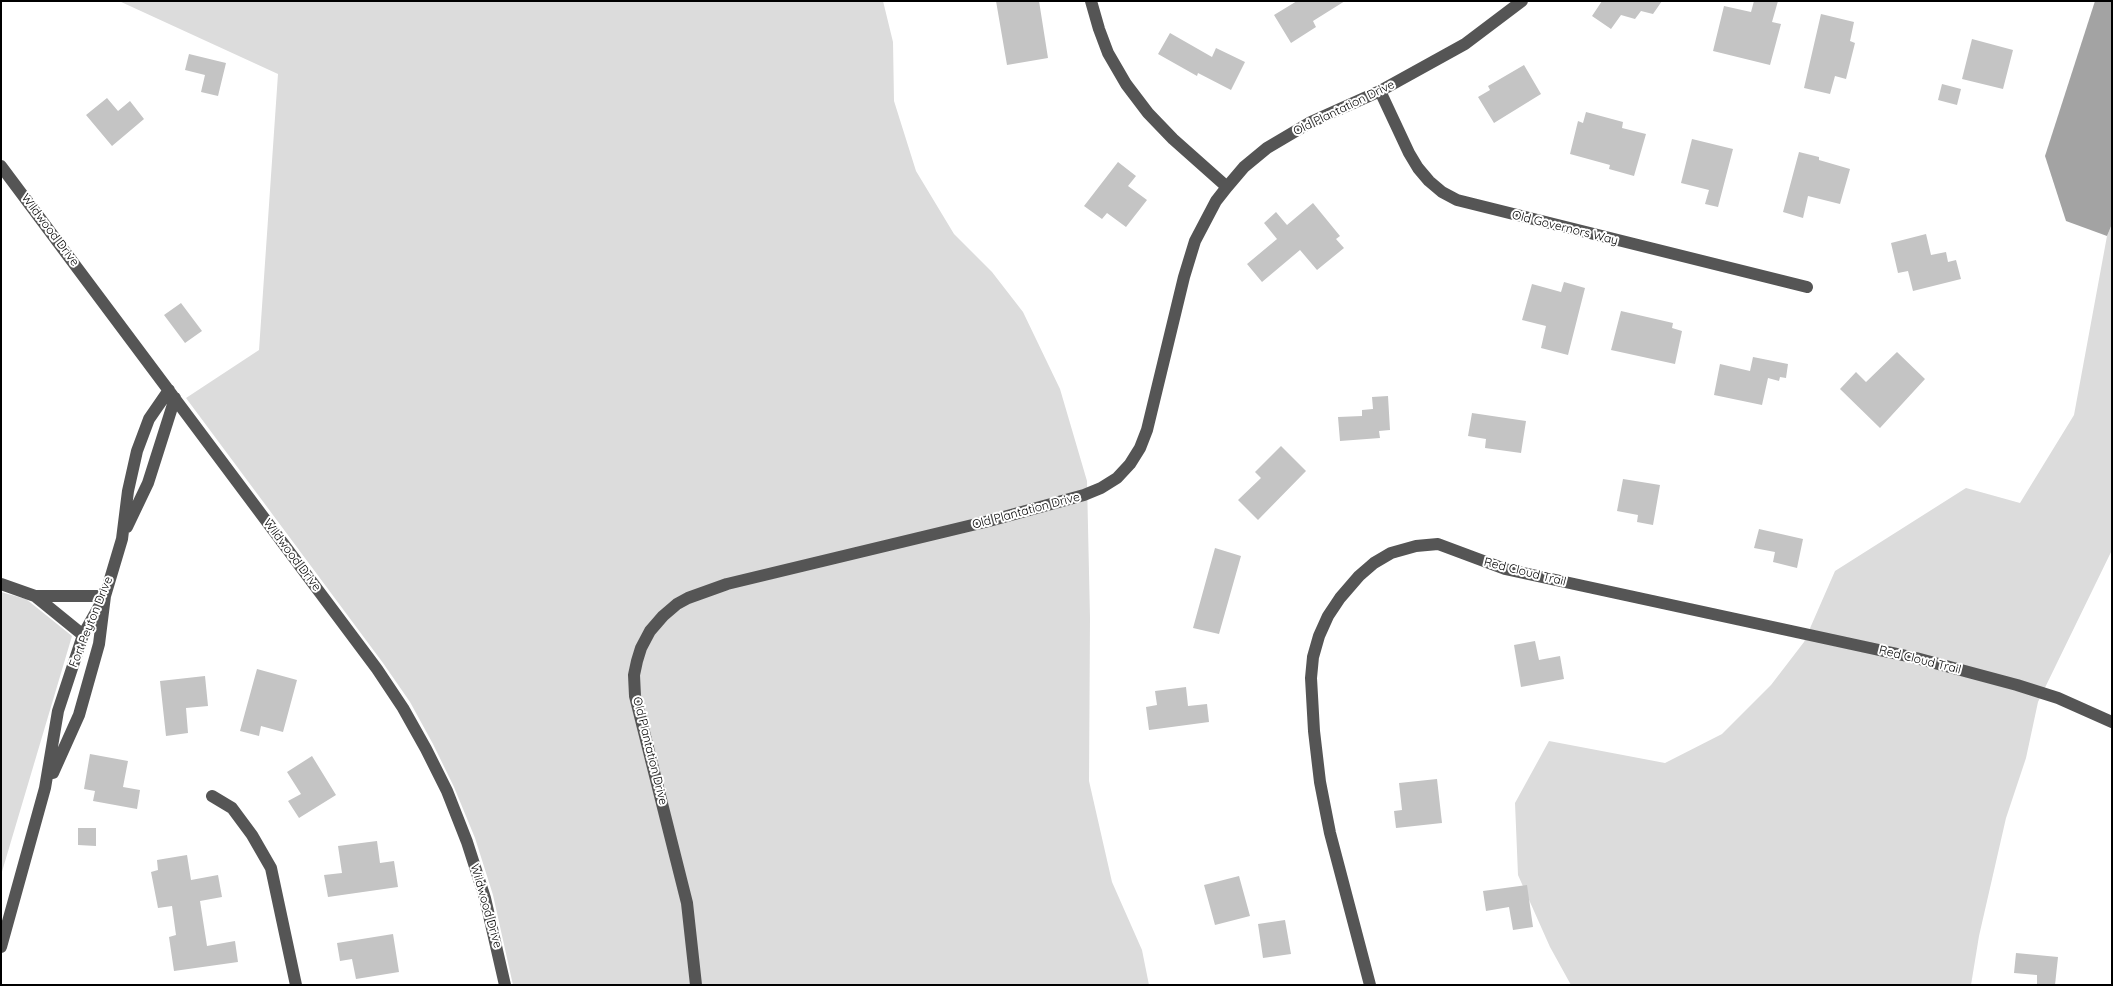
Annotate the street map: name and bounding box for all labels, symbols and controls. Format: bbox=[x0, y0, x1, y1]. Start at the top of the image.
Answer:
street label: Old Plantation Drive bbox=[1291, 77, 1397, 139]
street label: Wildwood Drive bbox=[18, 191, 82, 269]
street label: Old Governors Way bbox=[1510, 208, 1620, 248]
street label: Old Plantation Drive bbox=[971, 490, 1081, 532]
street label: Wildwood Drive bbox=[260, 516, 324, 594]
street label: Red Cloud Trail bbox=[1482, 555, 1568, 589]
street label: Fort Peyton Drive bbox=[66, 574, 116, 670]
street label: Red Cloud Trail bbox=[1877, 643, 1963, 677]
street label: Old Plantation Drive bbox=[630, 695, 670, 807]
street label: Wildwood Drive bbox=[467, 862, 505, 950]

